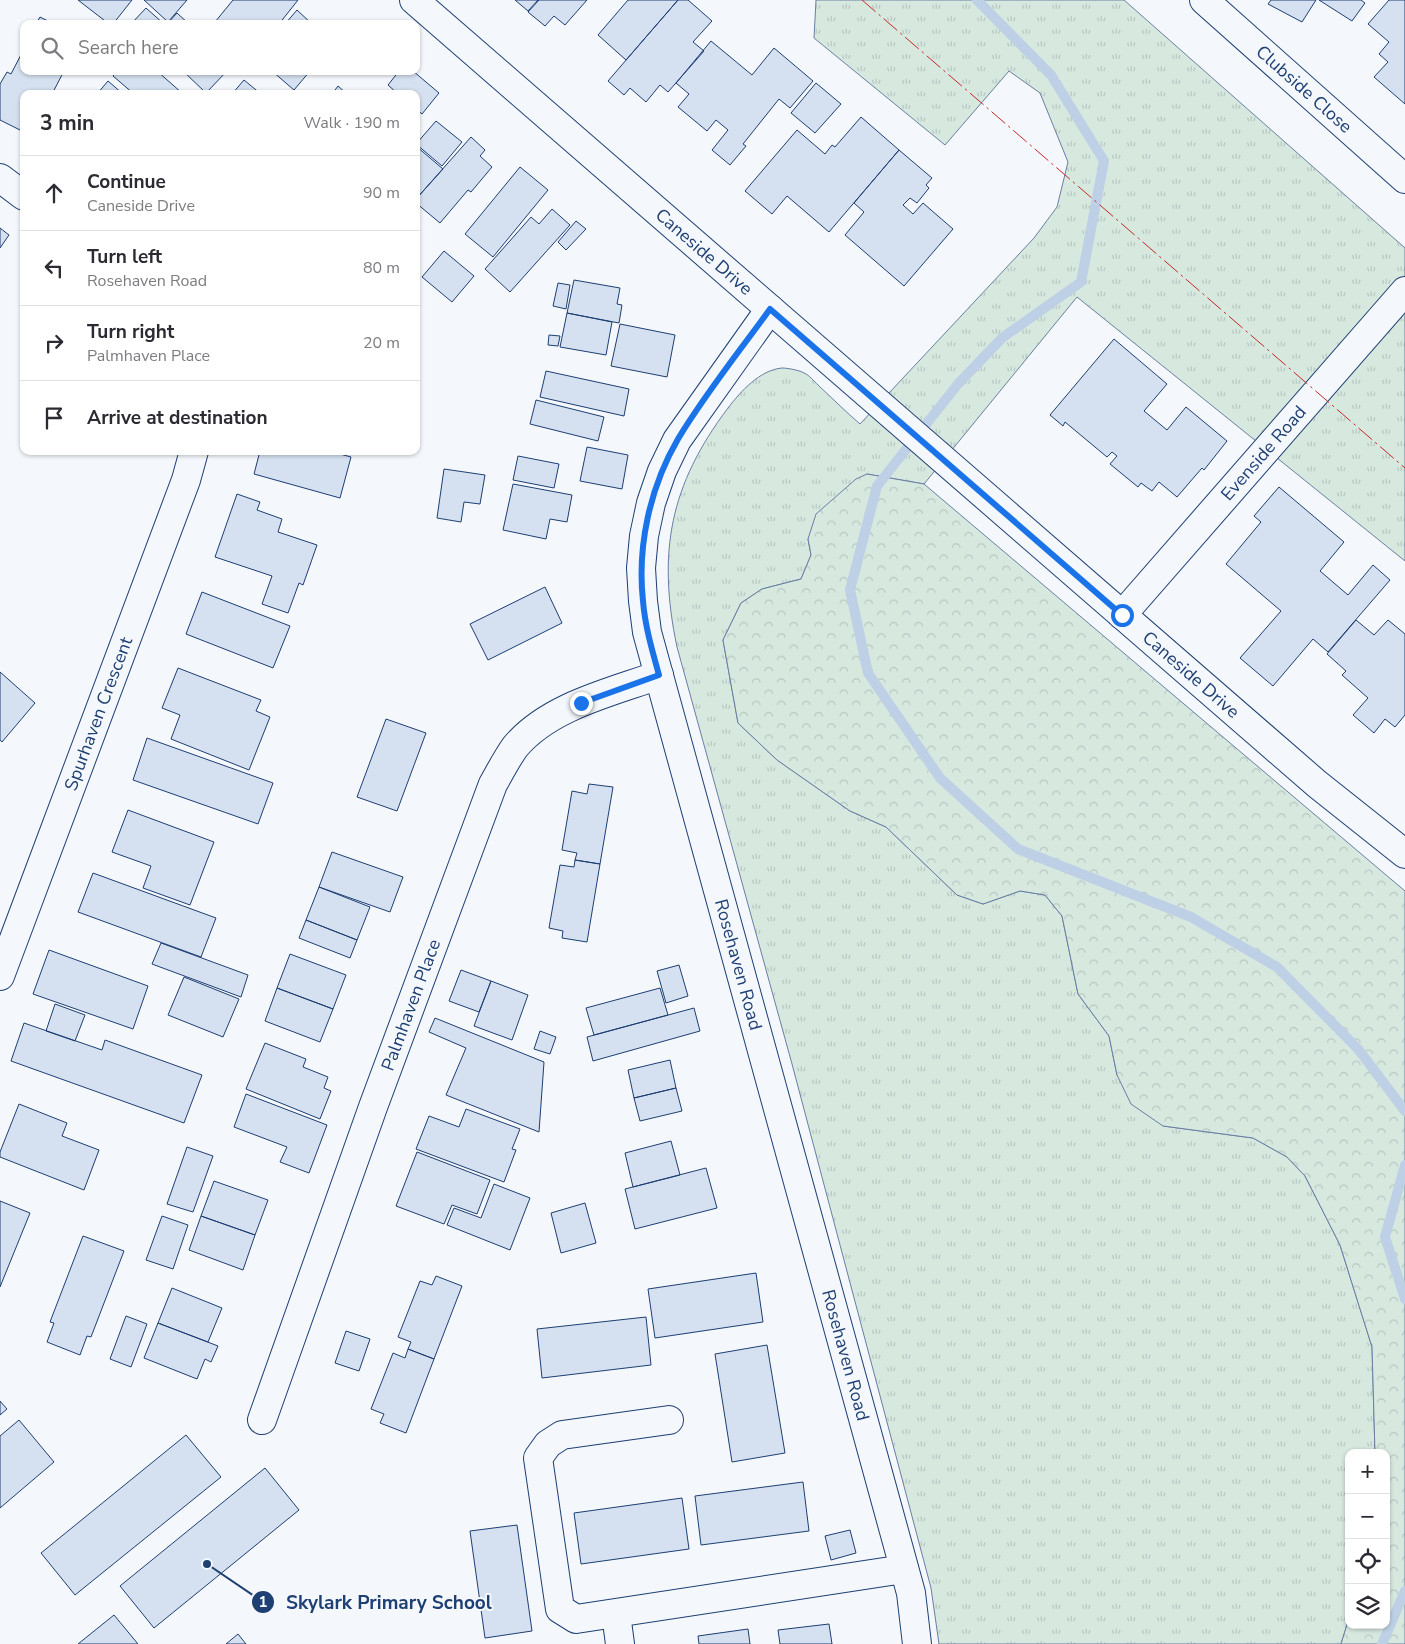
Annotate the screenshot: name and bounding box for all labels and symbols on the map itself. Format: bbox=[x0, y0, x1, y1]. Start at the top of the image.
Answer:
street label: Clubside Close bbox=[1251, 40, 1357, 138]
street label: Caneside Drive bbox=[650, 203, 758, 301]
street label: Evenside Road bbox=[1215, 400, 1312, 506]
route start bbox=[1111, 604, 1134, 627]
street label: Caneside Drive bbox=[1137, 626, 1245, 723]
street label: Spurhaven Crescent bbox=[59, 633, 138, 794]
route end bbox=[570, 692, 593, 715]
street label: Rosehaven Road bbox=[709, 896, 768, 1033]
street label: Palmhaven Place bbox=[376, 936, 446, 1074]
street label: Rosehaven Road bbox=[816, 1287, 875, 1423]
callout: Skylark Primary School bbox=[251, 1585, 502, 1619]
text: Skylark Primary School bbox=[286, 1590, 492, 1616]
text: 1 bbox=[258, 1592, 268, 1612]

